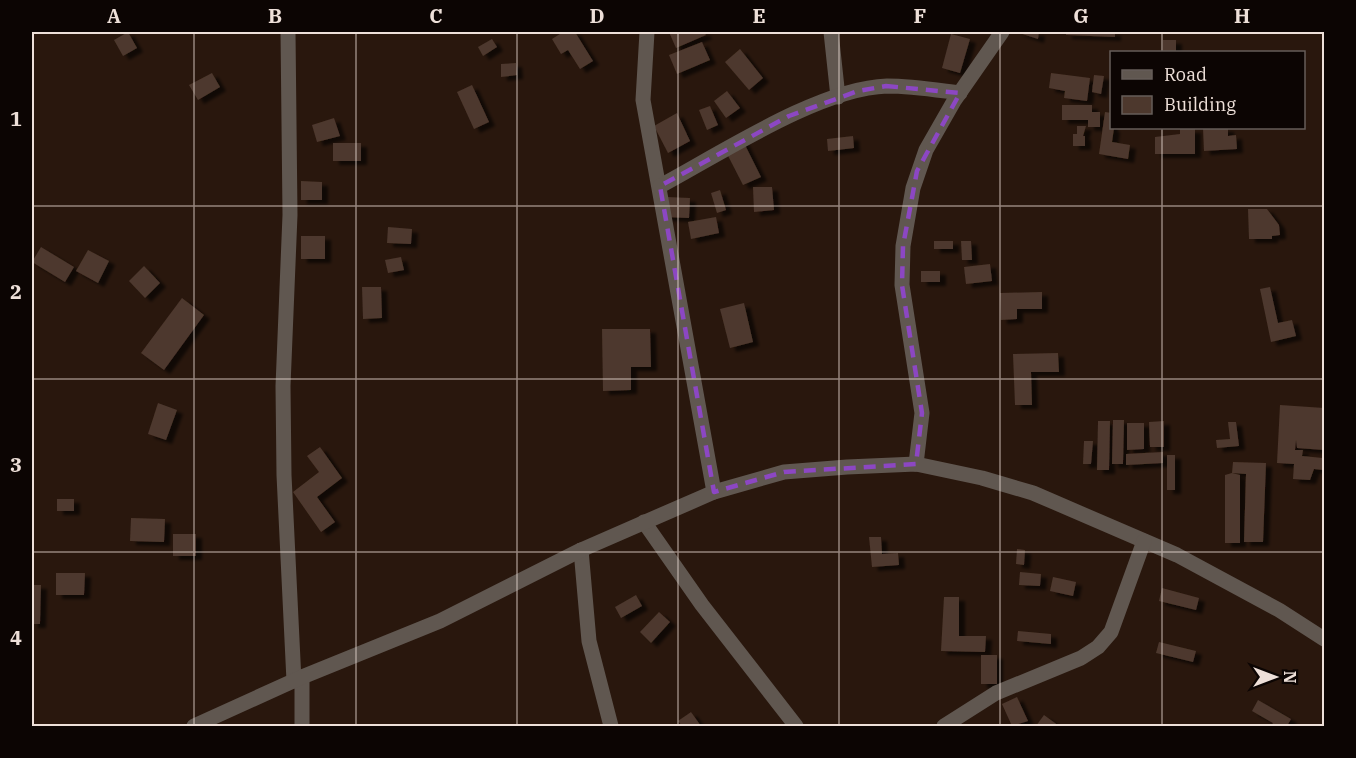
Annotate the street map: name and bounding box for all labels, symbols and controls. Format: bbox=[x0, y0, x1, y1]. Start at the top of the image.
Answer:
text: A bbox=[107, 2, 121, 29]
text: B bbox=[268, 2, 282, 29]
text: C bbox=[429, 2, 443, 29]
text: D bbox=[589, 2, 605, 29]
text: E bbox=[752, 2, 766, 29]
text: F bbox=[914, 2, 926, 29]
text: G bbox=[1073, 2, 1089, 29]
text: H bbox=[1234, 2, 1250, 29]
legend bbox=[1110, 51, 1305, 129]
text: Road bbox=[1164, 63, 1207, 86]
text: Building bbox=[1164, 93, 1236, 116]
text: 1 bbox=[10, 105, 22, 132]
text: 2 bbox=[10, 278, 22, 305]
text: 3 bbox=[10, 451, 22, 478]
text: 4 bbox=[10, 624, 22, 651]
north arrow bbox=[1245, 647, 1305, 707]
text: N bbox=[1280, 671, 1300, 683]

